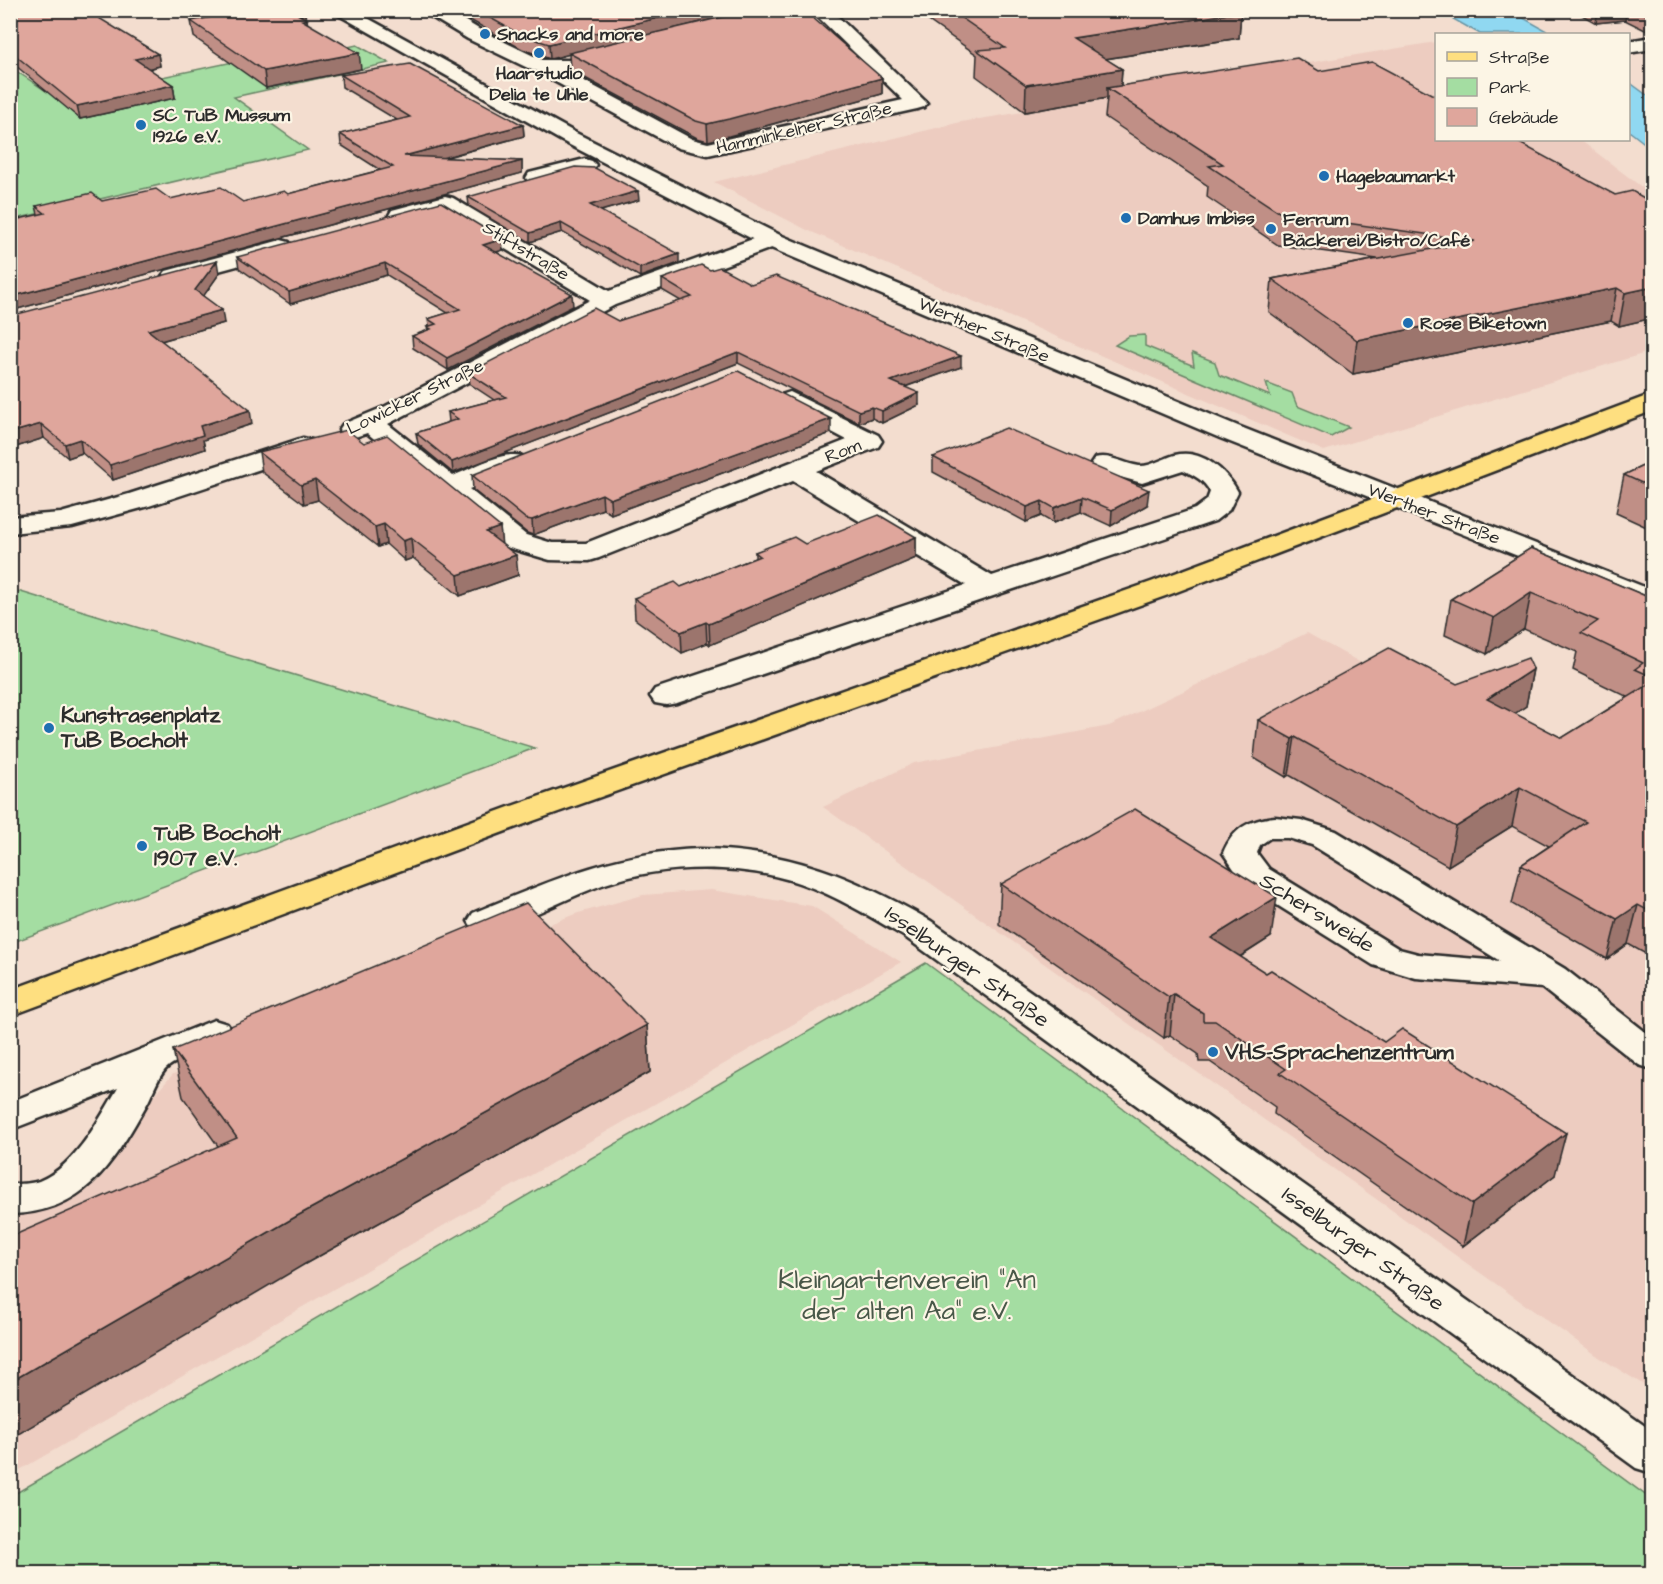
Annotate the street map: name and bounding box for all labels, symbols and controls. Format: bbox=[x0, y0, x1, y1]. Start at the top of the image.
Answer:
place label: Snacks and more bbox=[496, 22, 644, 47]
marker: Snacks and more bbox=[478, 27, 492, 41]
legend bbox=[1435, 33, 1630, 141]
text: Straße bbox=[1489, 45, 1550, 70]
marker: Haarstudio Delia te Uhle bbox=[532, 46, 546, 60]
place label: Haarstudio Delia te Uhle bbox=[489, 61, 589, 107]
text: Park bbox=[1489, 75, 1531, 100]
street label: Hamminkelner Straße bbox=[714, 96, 895, 160]
place label: SC TuB Mussum 1926 e.V. bbox=[152, 103, 291, 149]
text: Gebäude bbox=[1489, 105, 1559, 130]
marker: SC TuB Mussum 1926 e.V. bbox=[134, 118, 148, 132]
place label: Hagebaumarkt bbox=[1336, 164, 1456, 190]
marker: Hagebaumarkt bbox=[1317, 169, 1331, 183]
place label: Damhus Imbiss bbox=[1138, 206, 1255, 231]
place label: Ferrum Bäckerei/Bistro/Café bbox=[1283, 207, 1470, 253]
marker: Damhus Imbiss bbox=[1119, 211, 1133, 225]
street label: Stiftstraße bbox=[478, 215, 574, 287]
marker: Ferrum Bäckerei/Bistro/Café bbox=[1264, 222, 1278, 236]
street label: Werther Straße bbox=[915, 291, 1054, 369]
place label: Rose Biketown bbox=[1420, 311, 1546, 336]
marker: Rose Biketown bbox=[1401, 316, 1415, 330]
street label: Lowicker Straße bbox=[342, 353, 488, 441]
street label: Rom bbox=[821, 432, 865, 470]
street label: Werther Straße bbox=[1364, 477, 1504, 551]
place label: Kunstrasenplatz TuB Bocholt bbox=[60, 700, 222, 756]
marker: Kunstrasenplatz TuB Bocholt bbox=[42, 721, 56, 735]
place label: TuB Bocholt 1907 e.V. bbox=[153, 818, 282, 874]
marker: TuB Bocholt 1907 e.V. bbox=[135, 839, 149, 853]
street label: Schersweide bbox=[1254, 865, 1381, 961]
street label: Isselburger Straße bbox=[878, 899, 1056, 1036]
place label: VHS-Sprachenzentrum bbox=[1224, 1037, 1455, 1068]
marker: VHS-Sprachenzentrum bbox=[1206, 1045, 1220, 1059]
street label: Isselburger Straße bbox=[1275, 1179, 1451, 1320]
park label: Kleingartenverein "An der alten Aa" e.V. bbox=[778, 1261, 1036, 1330]

